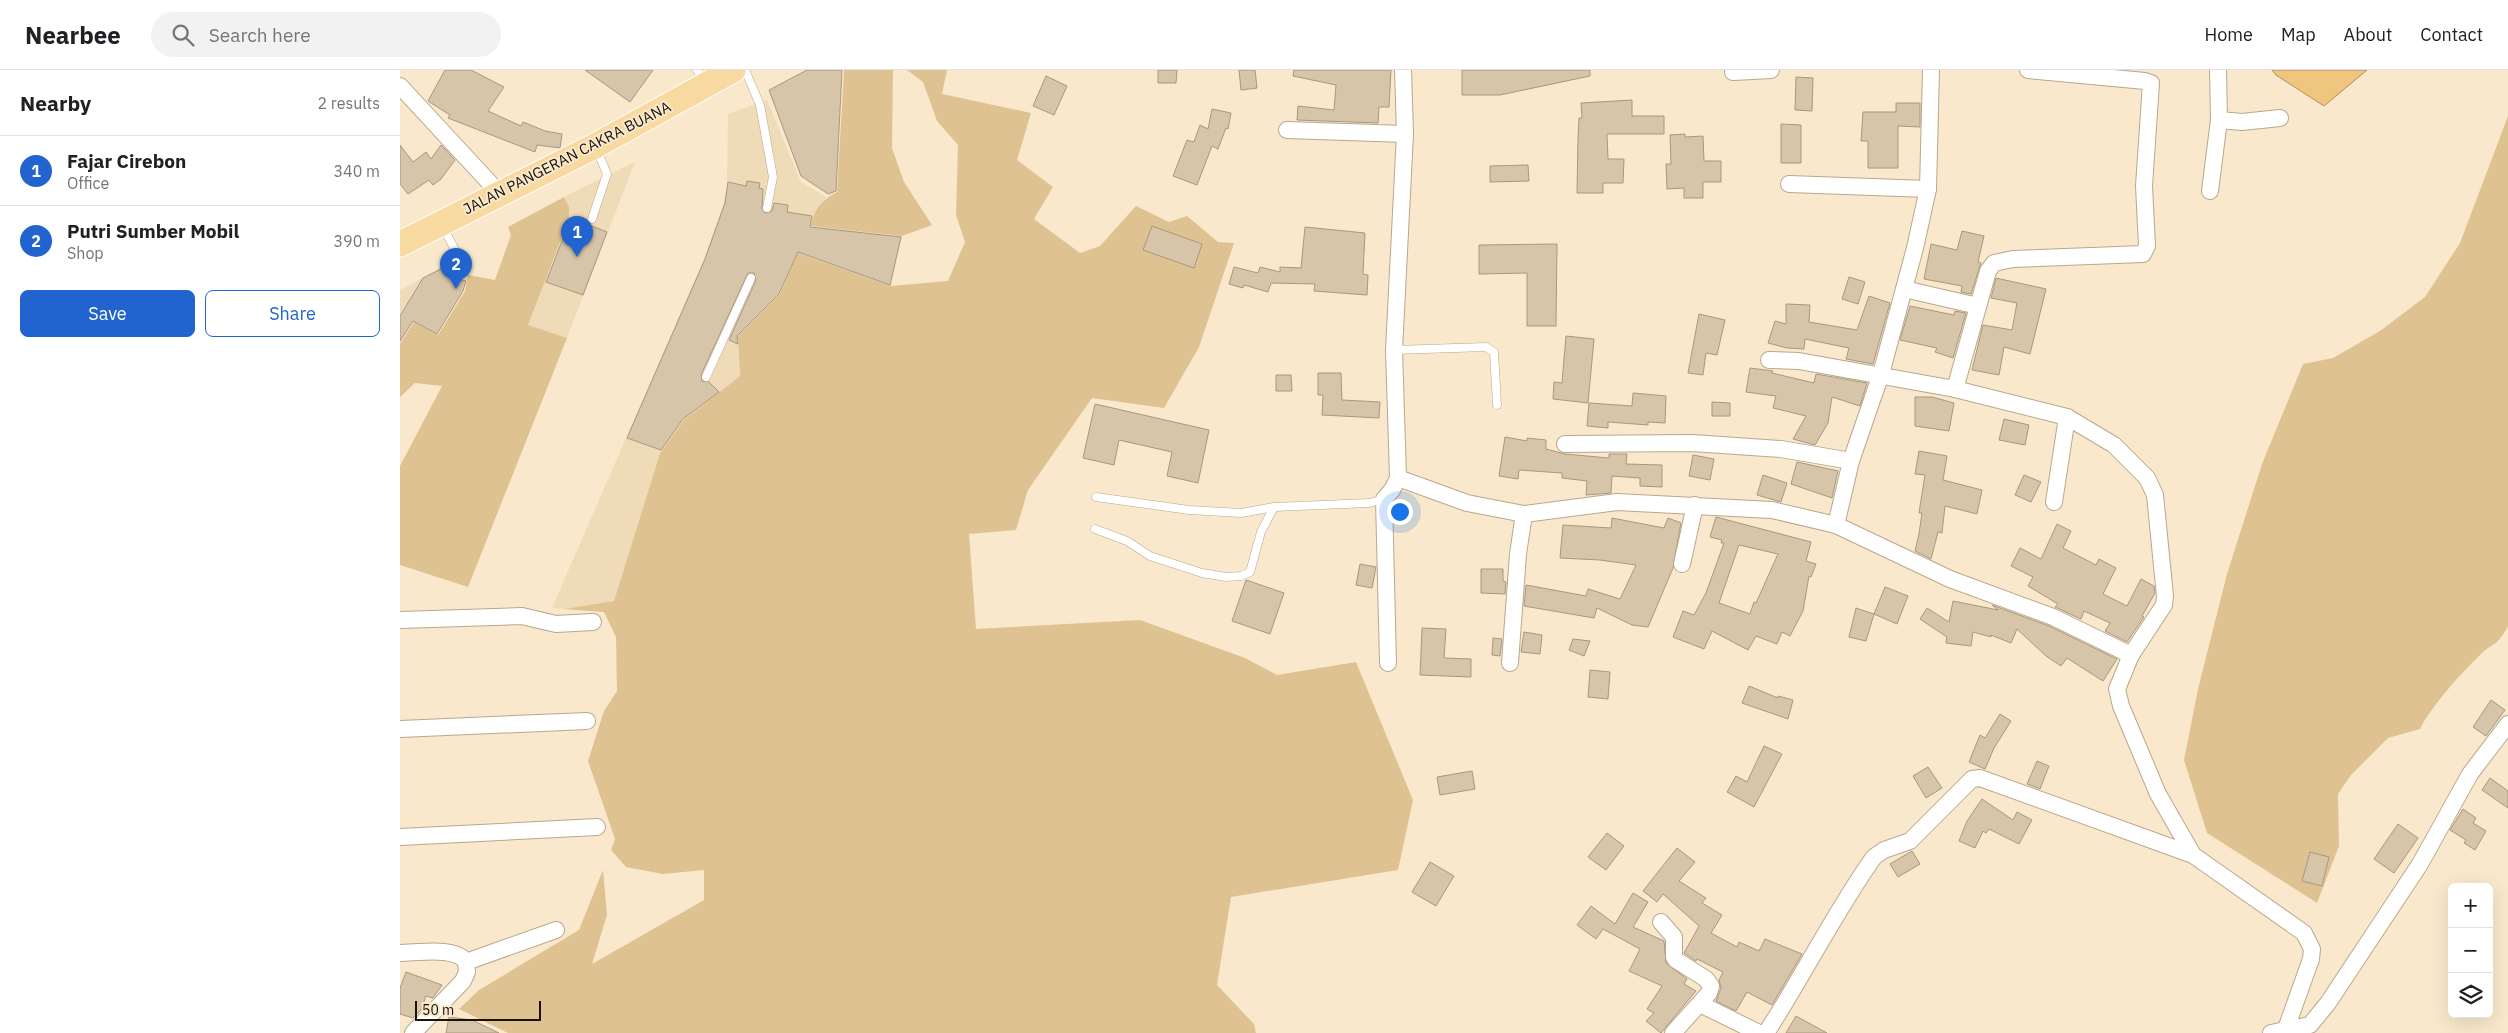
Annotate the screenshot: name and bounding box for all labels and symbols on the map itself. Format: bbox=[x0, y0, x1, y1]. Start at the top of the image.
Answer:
street label: JALAN PANGERAN CAKRA BUANA bbox=[460, 97, 674, 218]
pin: 1 bbox=[561, 216, 593, 257]
pin: 2 bbox=[440, 248, 472, 289]
your location bbox=[1387, 499, 1413, 525]
scale bar bbox=[415, 998, 541, 1021]

